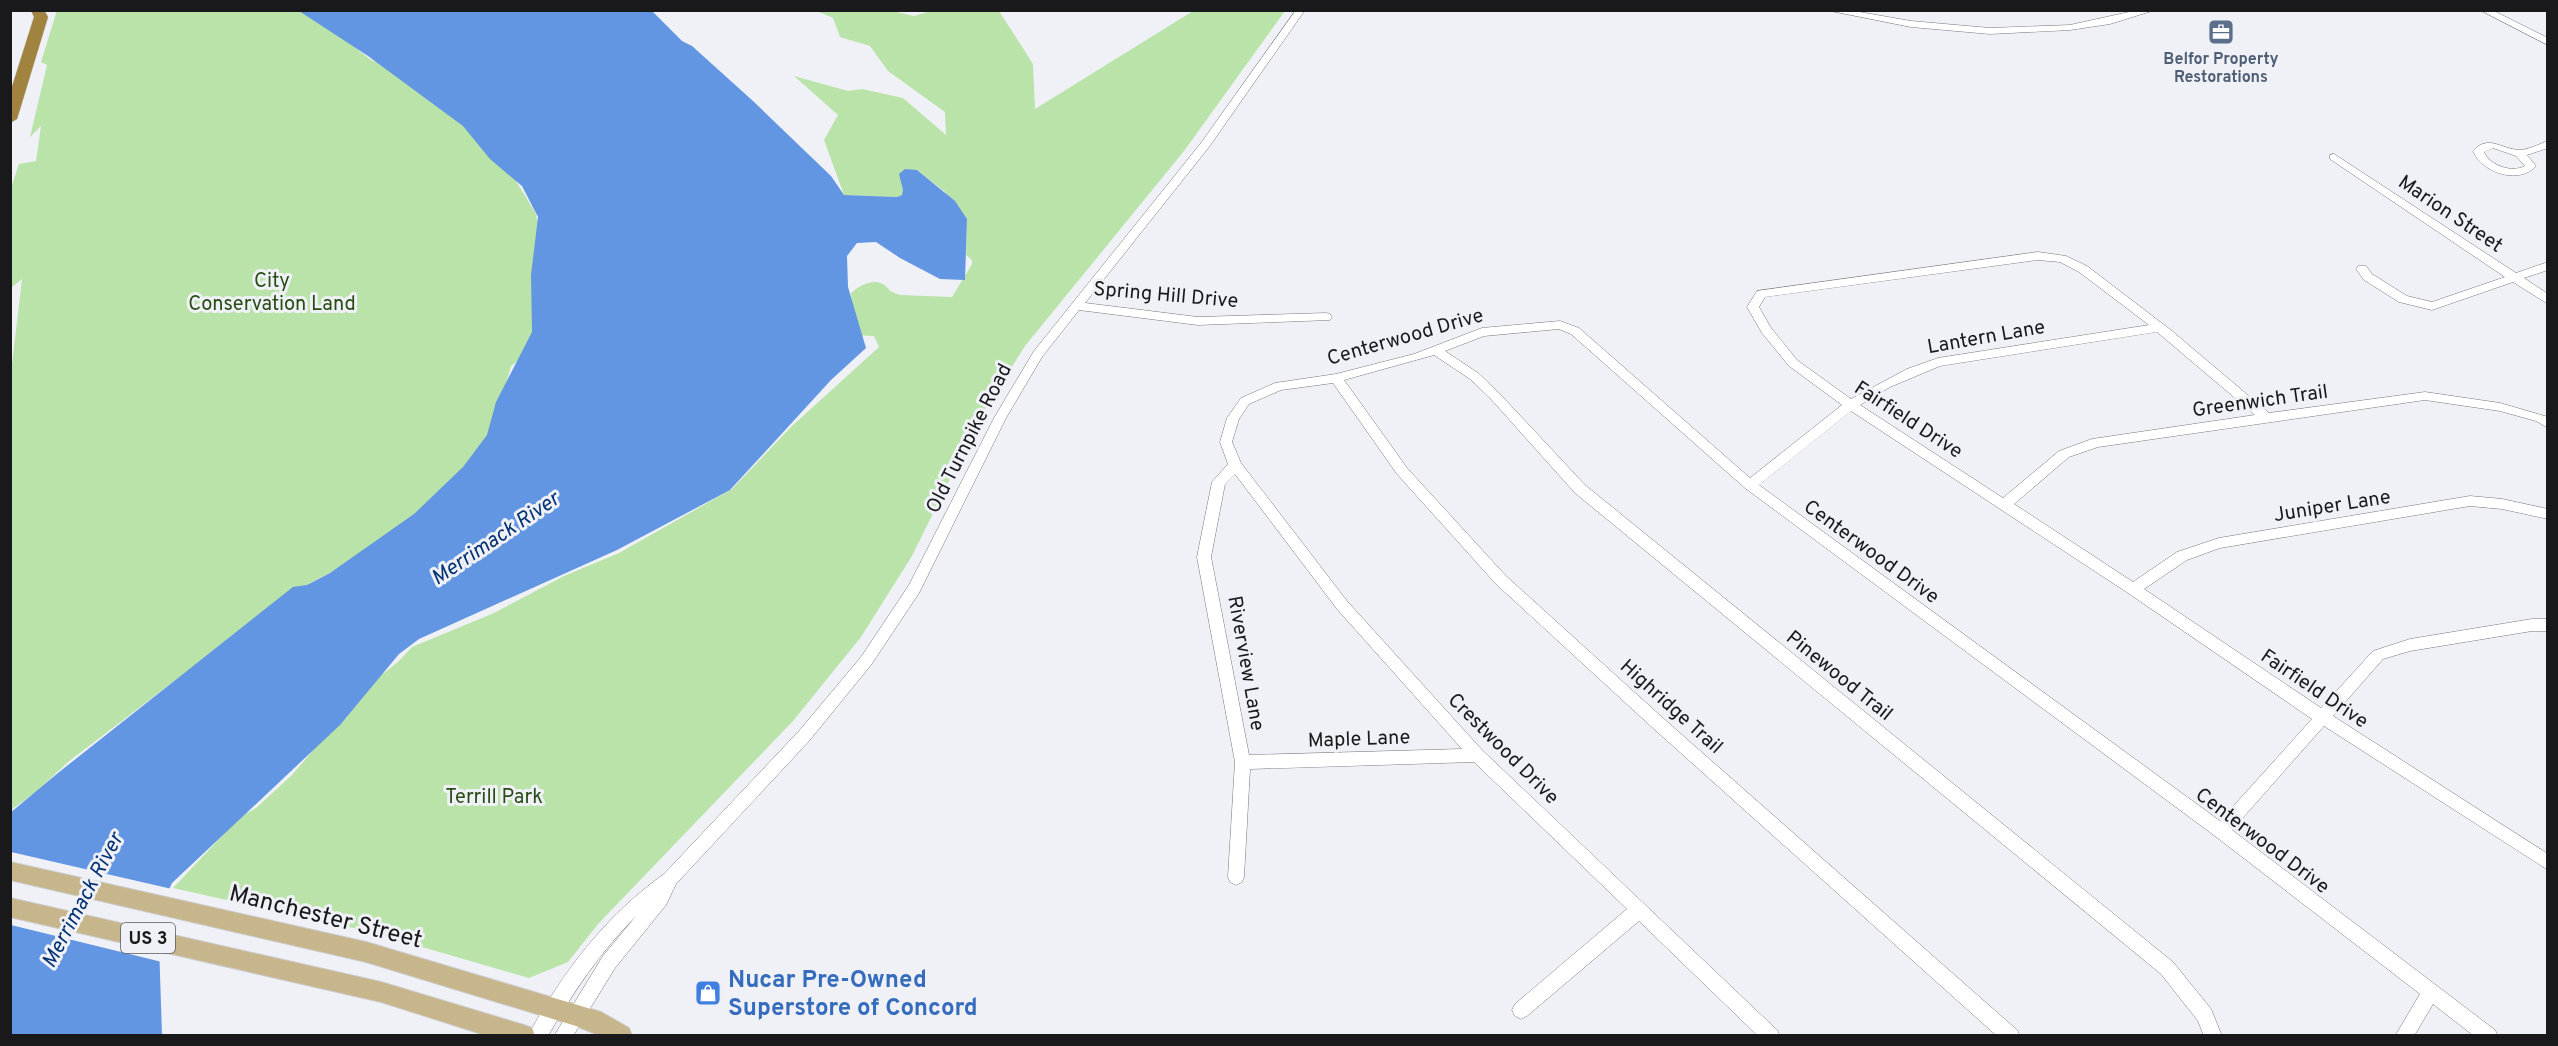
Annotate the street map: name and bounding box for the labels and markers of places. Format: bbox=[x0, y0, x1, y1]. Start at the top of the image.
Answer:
office icon: Belfor Property Restorations bbox=[2206, 17, 2236, 47]
place label: Belfor Property Restorations bbox=[2163, 50, 2279, 88]
place label: Nucar Pre-Owned Superstore of Concord bbox=[728, 966, 978, 1024]
shop icon: Nucar Pre-Owned Superstore of Concord bbox=[693, 978, 723, 1008]

